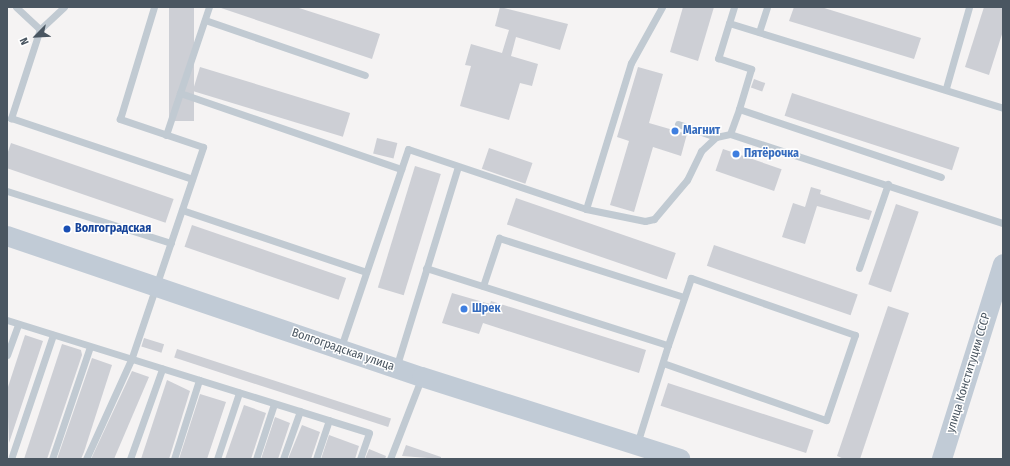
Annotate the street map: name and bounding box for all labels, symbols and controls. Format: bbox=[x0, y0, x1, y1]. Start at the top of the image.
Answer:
north arrow bbox=[16, 16, 56, 56]
text: N bbox=[17, 35, 32, 47]
place label: Магнит bbox=[683, 124, 720, 138]
marker: Магнит bbox=[670, 126, 680, 136]
place label: Пятёрочка bbox=[744, 147, 799, 161]
marker: Пятёрочка bbox=[731, 149, 741, 159]
place label: Волгоградская bbox=[75, 222, 151, 236]
marker: Волгоградская bbox=[62, 224, 72, 234]
place label: Шрек bbox=[472, 302, 500, 316]
marker: Шрек bbox=[459, 304, 469, 314]
street label: улица Конституции СССР bbox=[944, 311, 994, 435]
street label: Волгоградская улица bbox=[290, 326, 396, 374]

